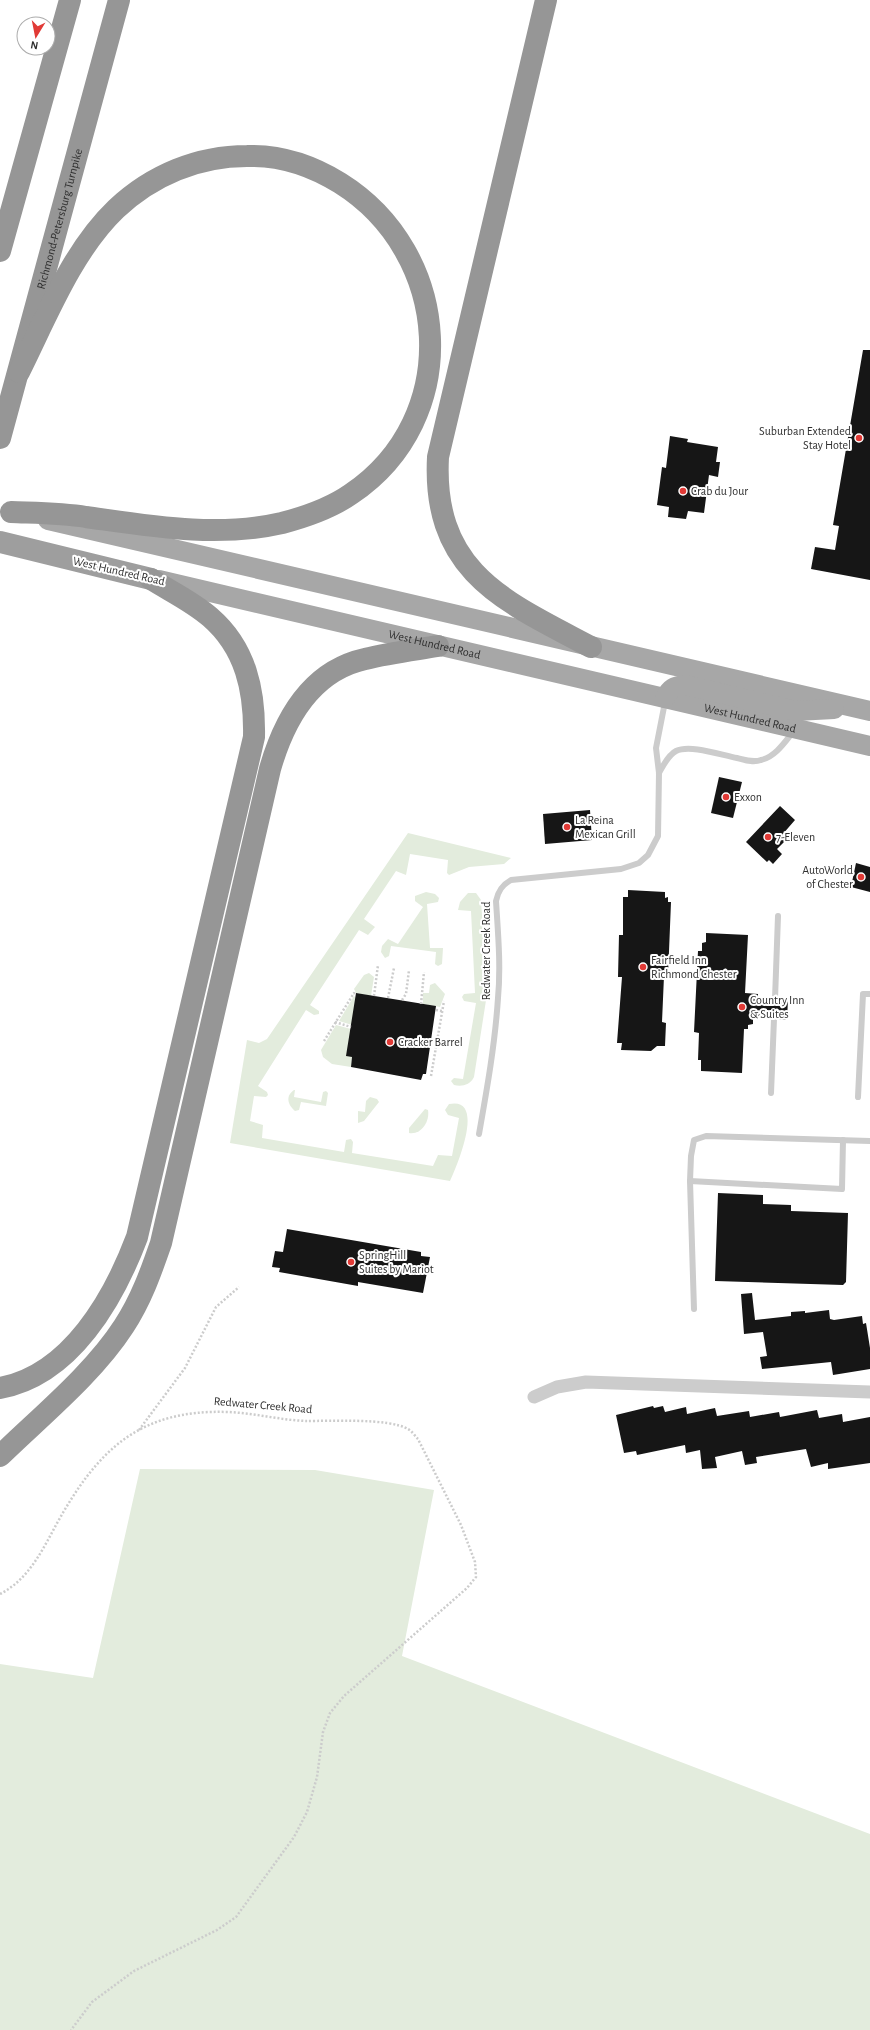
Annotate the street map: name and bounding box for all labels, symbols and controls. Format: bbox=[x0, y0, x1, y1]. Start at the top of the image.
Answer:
north arrow bbox=[16, 16, 56, 56]
text: N bbox=[30, 39, 39, 51]
street label: Richmond-Petersburg Turnpike bbox=[35, 147, 84, 291]
place label: Suburban Extended Stay Hotel bbox=[759, 425, 851, 452]
marker: Suburban Extended Stay Hotel bbox=[854, 433, 864, 443]
place label: Crab du Jour bbox=[691, 485, 748, 497]
marker: Crab du Jour bbox=[678, 486, 688, 496]
street label: West Hundred Road bbox=[72, 555, 166, 587]
street label: West Hundred Road bbox=[387, 628, 482, 661]
street label: West Hundred Road bbox=[703, 701, 797, 735]
place label: Exxon bbox=[734, 791, 762, 803]
marker: Exxon bbox=[721, 792, 731, 802]
place label: La Reina Mexican Grill bbox=[575, 814, 636, 840]
marker: La Reina Mexican Grill bbox=[562, 822, 572, 832]
place label: 7-Eleven bbox=[776, 831, 815, 843]
marker: 7-Eleven bbox=[763, 832, 773, 842]
place label: AutoWorld of Chester bbox=[802, 864, 853, 890]
marker: AutoWorld of Chester bbox=[856, 872, 866, 882]
street label: Redwater Creek Road bbox=[480, 902, 492, 1000]
place label: Fairfield Inn Richmond Chester bbox=[651, 954, 737, 980]
marker: Fairfield Inn Richmond Chester bbox=[638, 962, 648, 972]
place label: Country Inn & Suites bbox=[750, 994, 804, 1020]
marker: Country Inn & Suites bbox=[737, 1002, 747, 1012]
place label: Cracker Barrel bbox=[398, 1036, 463, 1048]
marker: Cracker Barrel bbox=[385, 1037, 395, 1047]
place label: SpringHill Suites by Mariot bbox=[359, 1249, 434, 1276]
marker: SpringHill Suites by Mariot bbox=[346, 1257, 356, 1267]
street label: Redwater Creek Road bbox=[213, 1395, 313, 1415]

